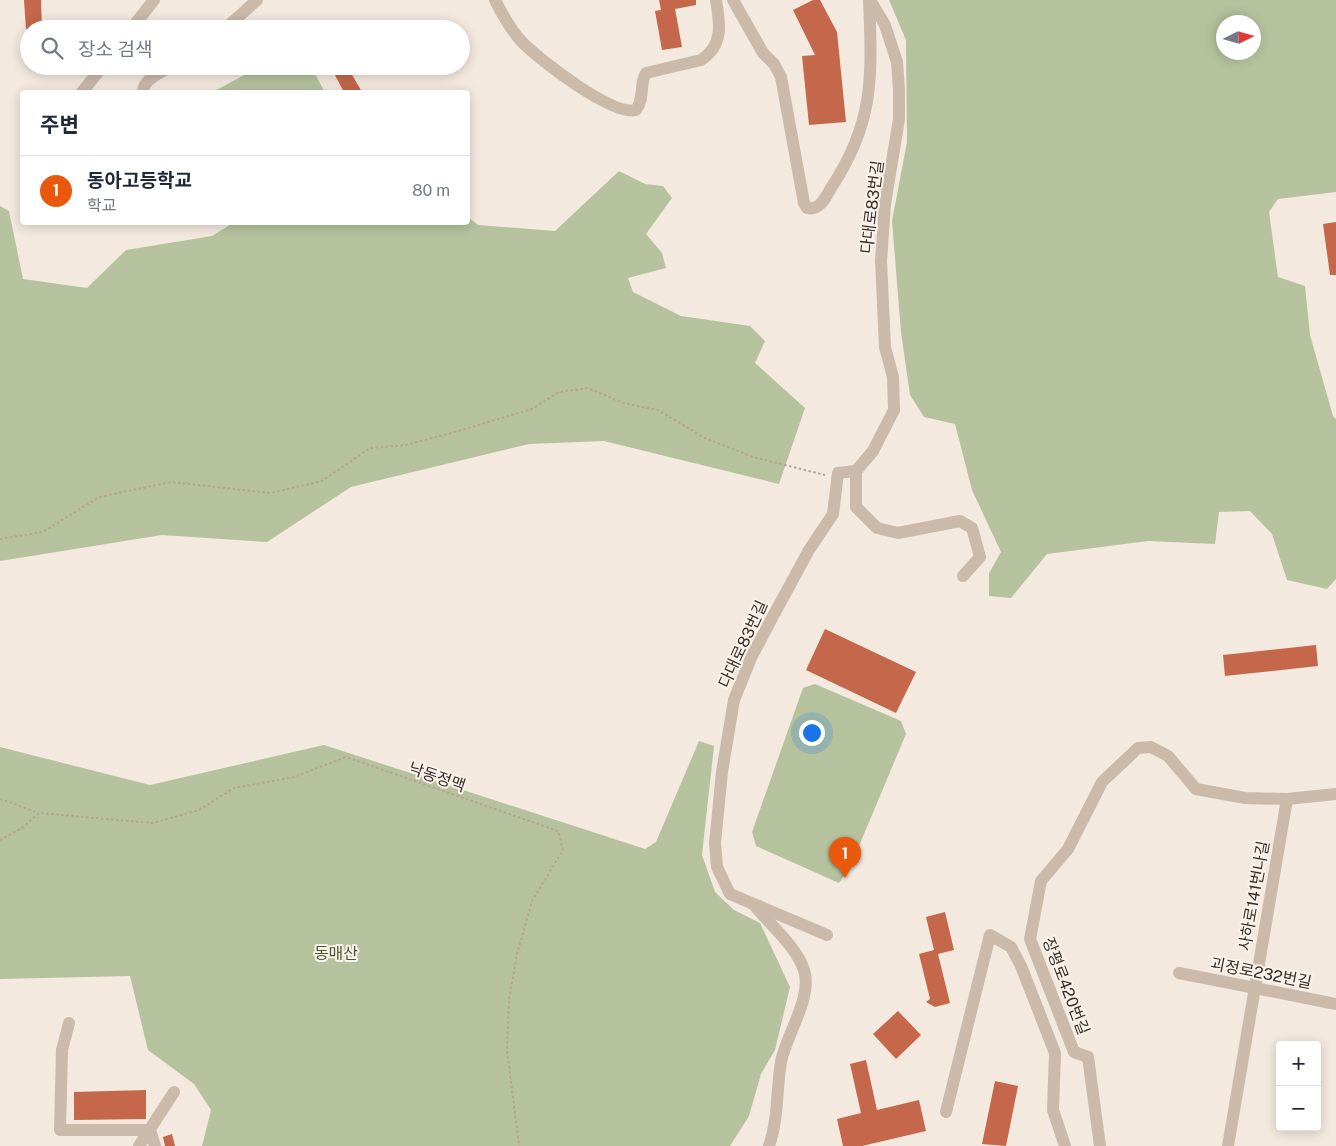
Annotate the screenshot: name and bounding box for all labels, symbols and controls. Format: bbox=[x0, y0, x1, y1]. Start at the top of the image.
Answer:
north arrow bbox=[1216, 15, 1261, 60]
search box bbox=[20, 20, 470, 75]
icon: search bbox=[38, 34, 66, 62]
text: 장소 검색 bbox=[78, 38, 153, 60]
text: 주변 bbox=[40, 112, 79, 137]
street label: 다대로83번길 bbox=[857, 159, 887, 255]
text: 동아고등학교 bbox=[87, 169, 192, 191]
text: 1 bbox=[53, 181, 59, 200]
text: 80 m bbox=[412, 181, 450, 200]
text: 학교 bbox=[87, 196, 116, 215]
street label: 다대로83번길 bbox=[715, 597, 771, 691]
your location bbox=[799, 720, 825, 746]
street label: 낙동정맥 bbox=[406, 758, 468, 796]
pin: 1 bbox=[829, 837, 861, 878]
street label: 사하로141번나길 bbox=[1235, 839, 1273, 953]
street label: 장평로420번길 bbox=[1039, 935, 1093, 1037]
park label: 동매산 bbox=[314, 944, 358, 963]
street label: 괴정로232번길 bbox=[1209, 954, 1313, 992]
map controls bbox=[1276, 1041, 1321, 1131]
button: + bbox=[1276, 1041, 1321, 1086]
button: − bbox=[1276, 1086, 1321, 1131]

